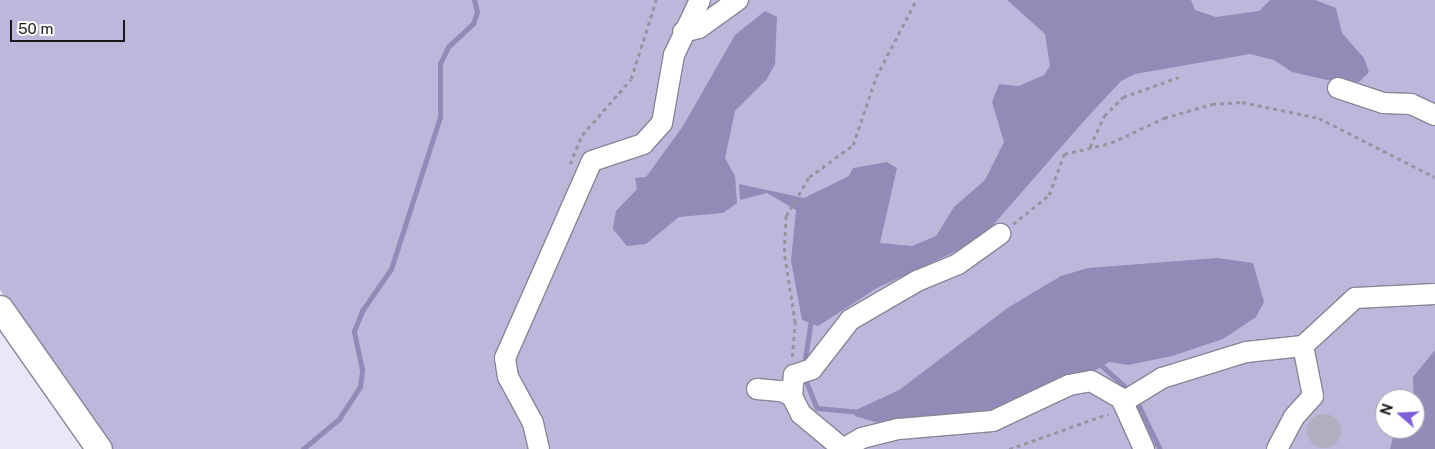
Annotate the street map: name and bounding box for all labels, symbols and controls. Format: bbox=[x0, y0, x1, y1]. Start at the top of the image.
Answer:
scale bar bbox=[12, 10, 128, 42]
text: 50 m bbox=[18, 20, 53, 37]
north arrow bbox=[1375, 389, 1425, 439]
text: N bbox=[1377, 402, 1396, 417]

